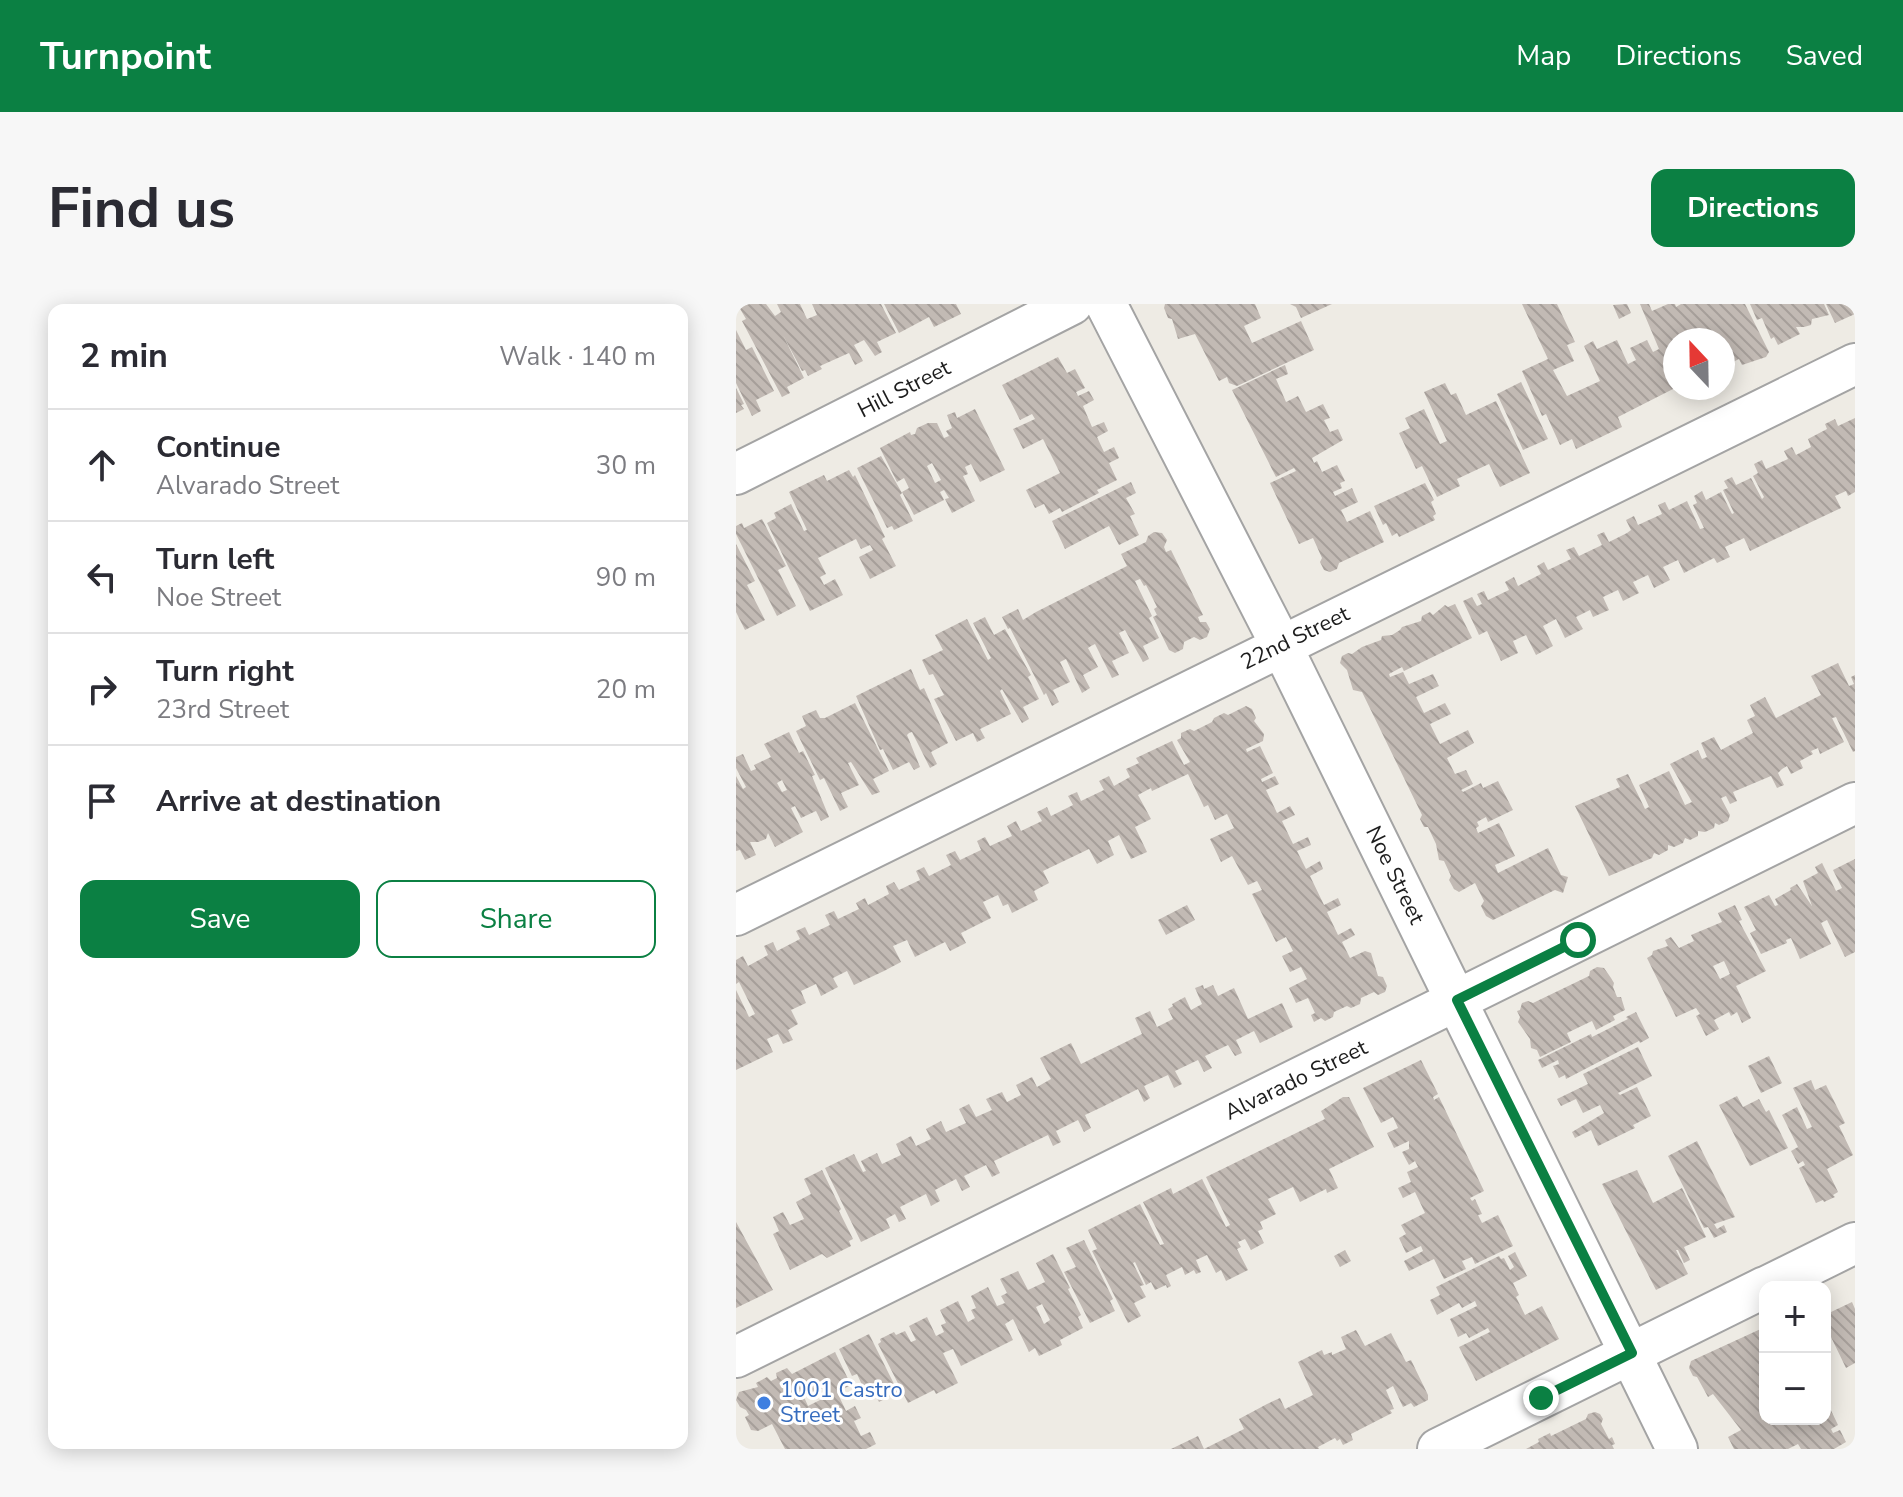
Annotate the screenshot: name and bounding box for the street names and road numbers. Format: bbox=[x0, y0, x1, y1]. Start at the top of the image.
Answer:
street label: Hill Street bbox=[852, 353, 956, 425]
street label: 22nd Street bbox=[1236, 599, 1355, 677]
street label: Noe Street bbox=[1358, 821, 1432, 929]
street label: Alvarado Street bbox=[1220, 1032, 1373, 1128]

